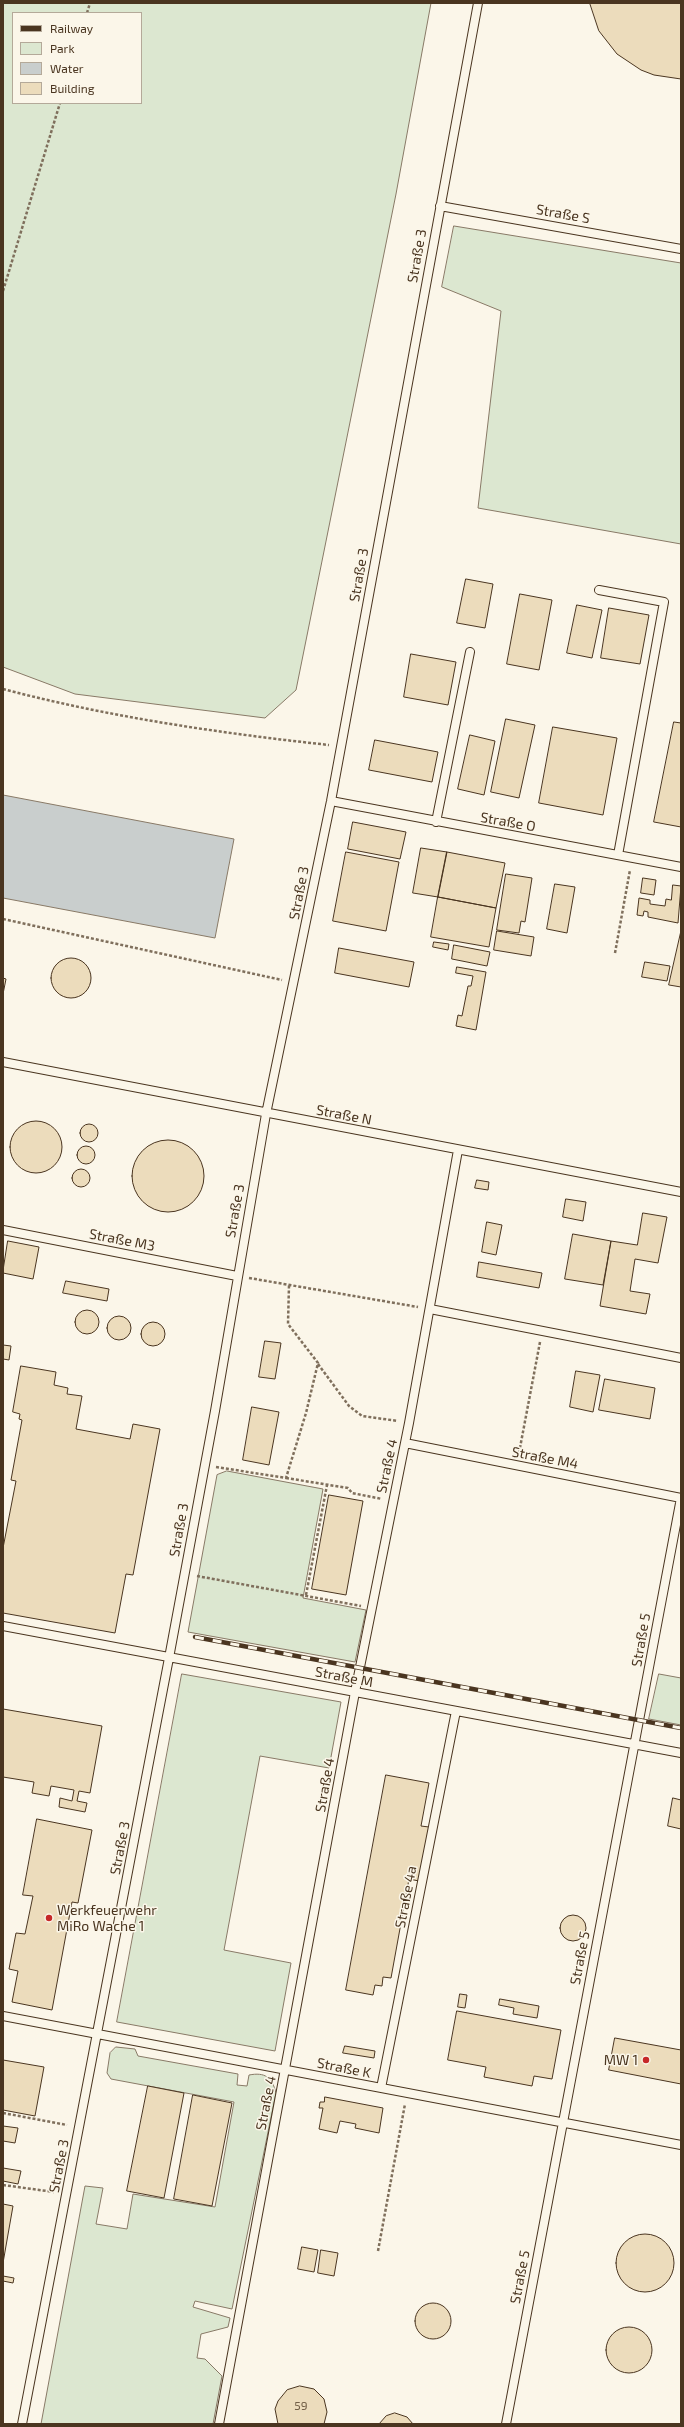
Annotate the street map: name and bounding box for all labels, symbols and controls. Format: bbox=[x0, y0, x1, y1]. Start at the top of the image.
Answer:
legend bbox=[12, 12, 142, 104]
text: Railway bbox=[50, 21, 93, 35]
text: Park bbox=[50, 41, 75, 55]
text: Water bbox=[50, 61, 84, 75]
text: Building bbox=[50, 81, 94, 95]
street label: Straße S bbox=[535, 201, 591, 227]
street label: Straße 3 bbox=[404, 228, 430, 284]
street label: Straße 3 bbox=[346, 547, 372, 603]
street label: Straße O bbox=[479, 809, 537, 835]
street label: Straße 3 bbox=[286, 865, 312, 921]
street label: Straße N bbox=[315, 1101, 373, 1129]
street label: Straße 3 bbox=[222, 1183, 248, 1239]
street label: Straße M3 bbox=[88, 1225, 156, 1255]
street label: Straße 4 bbox=[373, 1437, 401, 1495]
street label: Straße M4 bbox=[510, 1443, 580, 1473]
street label: Straße 3 bbox=[166, 1502, 192, 1558]
street label: Straße 5 bbox=[628, 1612, 654, 1668]
street label: Straße M bbox=[314, 1663, 374, 1691]
street label: Straße 4 bbox=[312, 1756, 338, 1814]
street label: Straße 3 bbox=[107, 1820, 133, 1876]
street label: Straße 4a bbox=[392, 1865, 420, 1929]
place label: Werkfeuerwehr MiRo Wache 1 bbox=[57, 1902, 157, 1934]
marker: Werkfeuerwehr MiRo Wache 1 bbox=[44, 1913, 54, 1923]
street label: Straße 5 bbox=[567, 1930, 593, 1986]
place label: MW 1 bbox=[604, 2052, 638, 2068]
street label: Straße K bbox=[316, 2055, 372, 2081]
marker: MW 1 bbox=[641, 2055, 651, 2065]
street label: Straße 4 bbox=[252, 2074, 280, 2132]
street label: Straße 3 bbox=[46, 2138, 72, 2194]
street label: Straße 5 bbox=[507, 2249, 533, 2305]
house number: 59 bbox=[294, 2399, 308, 2413]

